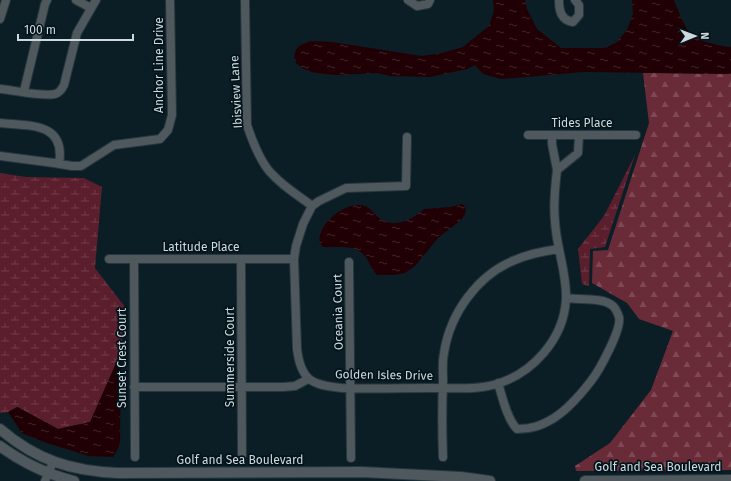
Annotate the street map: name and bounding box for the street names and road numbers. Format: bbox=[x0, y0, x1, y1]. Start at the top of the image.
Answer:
street label: Anchor Line Drive bbox=[152, 17, 166, 113]
street label: Ibisview Lane bbox=[227, 55, 245, 129]
street label: Tides Place bbox=[552, 116, 612, 130]
street label: Latitude Place bbox=[162, 240, 240, 254]
street label: Oceania Court bbox=[330, 273, 346, 350]
street label: Summerside Court bbox=[223, 306, 237, 407]
street label: Sunset Crest Court bbox=[115, 307, 129, 408]
street label: Golden Isles Drive bbox=[335, 367, 433, 383]
street label: Golf and Sea Boulevard bbox=[177, 453, 303, 467]
street label: Golf and Sea Boulevard bbox=[595, 460, 721, 474]

